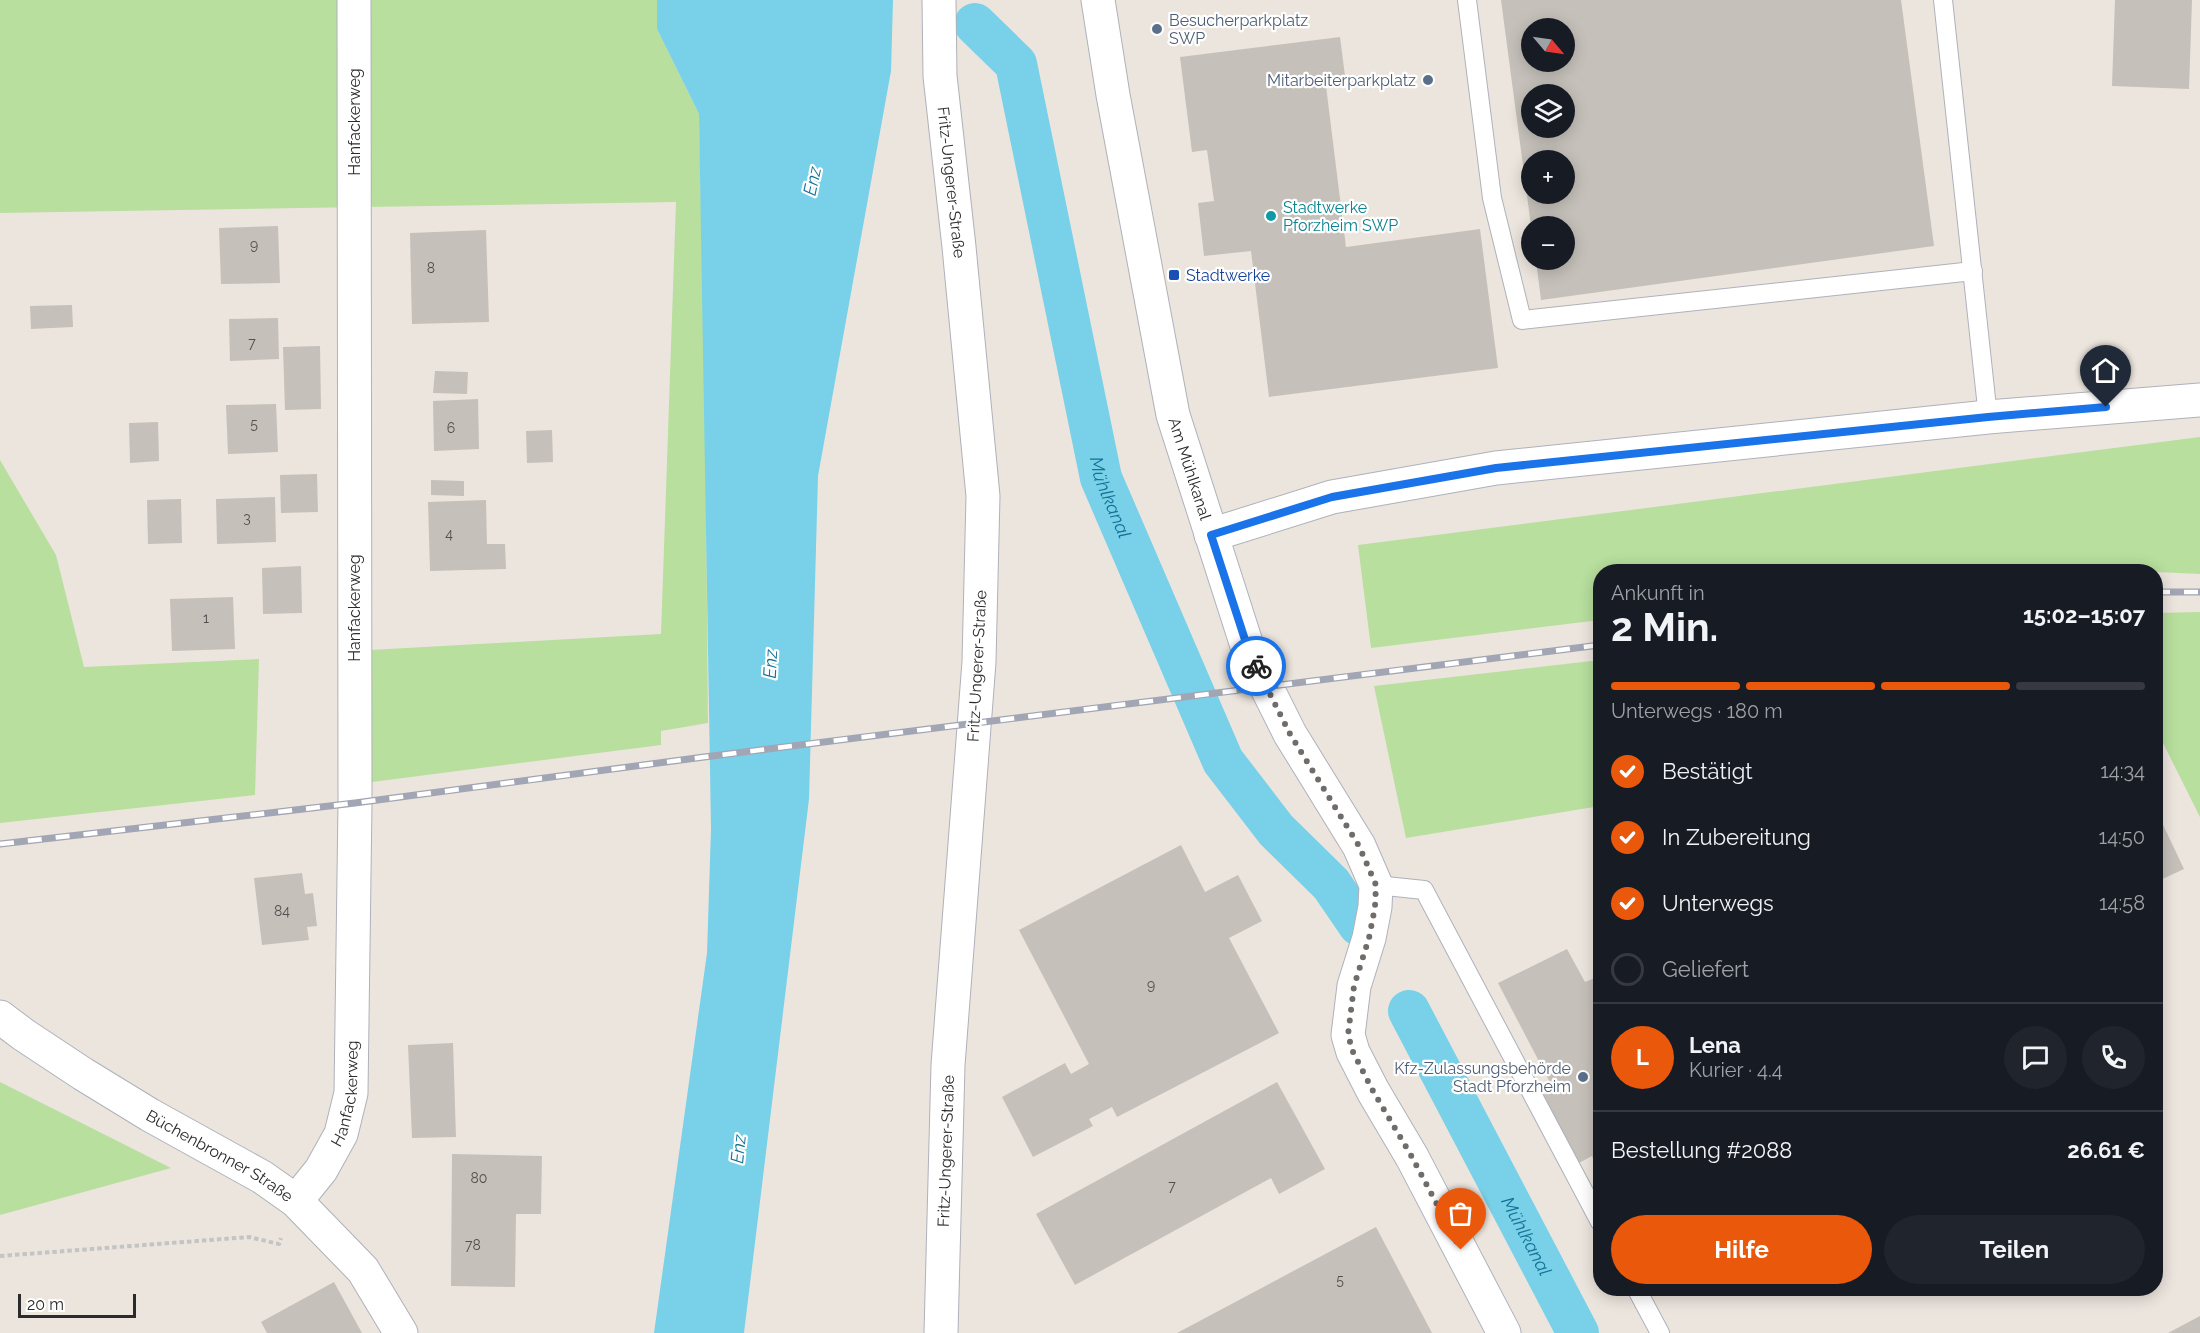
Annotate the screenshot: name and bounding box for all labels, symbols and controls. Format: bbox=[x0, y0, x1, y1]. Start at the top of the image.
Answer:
place label: Besucherparkplatz SWP bbox=[1169, 11, 1308, 48]
north arrow bbox=[1521, 18, 1575, 72]
map controls bbox=[1521, 18, 1575, 270]
marker: Besucherparkplatz SWP bbox=[1150, 22, 1164, 36]
street label: Hanfackerweg bbox=[345, 68, 364, 176]
place label: Mitarbeiterparkplatz bbox=[1267, 71, 1416, 90]
marker: Mitarbeiterparkplatz bbox=[1421, 73, 1435, 87]
button: layers bbox=[1521, 84, 1575, 138]
street label: Fritz-Ungerer-Straße bbox=[934, 106, 970, 259]
button: + bbox=[1521, 150, 1575, 204]
water label: Enz bbox=[799, 164, 825, 197]
place label: Stadtwerke Pforzheim SWP bbox=[1283, 198, 1398, 235]
marker: Stadtwerke Pforzheim SWP bbox=[1264, 209, 1278, 223]
button: − bbox=[1521, 216, 1575, 270]
house number: 9 bbox=[250, 237, 258, 253]
house number: 8 bbox=[427, 260, 435, 276]
place label: Stadtwerke bbox=[1186, 266, 1270, 285]
marker: Stadtwerke bbox=[1167, 268, 1181, 282]
house number: 7 bbox=[248, 335, 256, 351]
pin bbox=[2080, 345, 2131, 407]
icon: home bbox=[2089, 354, 2122, 387]
street label: Am Mühlkanal bbox=[1165, 415, 1216, 523]
house number: 5 bbox=[250, 416, 258, 432]
house number: 6 bbox=[447, 420, 455, 436]
water label: Mühlkanal bbox=[1086, 454, 1136, 541]
house number: 3 bbox=[243, 510, 251, 526]
house number: 4 bbox=[445, 526, 453, 542]
street label: Hanfackerweg bbox=[345, 554, 364, 662]
text: Ankunft in bbox=[1611, 581, 1705, 605]
street label: Fritz-Ungerer-Straße bbox=[964, 590, 990, 742]
text: 15:02–15:07 bbox=[2023, 602, 2145, 628]
text: 2 Min. bbox=[1611, 604, 1718, 650]
house number: 1 bbox=[203, 610, 209, 626]
courier bbox=[1226, 636, 1286, 696]
water label: Enz bbox=[759, 648, 781, 679]
icon: bike bbox=[1240, 650, 1273, 683]
text: Unterwegs · 180 m bbox=[1611, 699, 1783, 723]
icon: check bbox=[1611, 755, 1644, 788]
text: Bestätigt bbox=[1662, 758, 1753, 784]
text: 14:34 bbox=[2100, 759, 2145, 783]
icon: check bbox=[1611, 821, 1644, 854]
text: In Zubereitung bbox=[1662, 824, 1811, 850]
text: 14:50 bbox=[2099, 825, 2145, 849]
icon: check bbox=[1611, 887, 1644, 920]
text: Unterwegs bbox=[1662, 890, 1774, 916]
text: 14:58 bbox=[2099, 891, 2145, 915]
house number: 84 bbox=[274, 903, 290, 919]
text: Geliefert bbox=[1662, 956, 1749, 982]
house number: 9 bbox=[1147, 977, 1155, 993]
button: chat bbox=[2004, 1026, 2067, 1089]
button: phone bbox=[2082, 1026, 2145, 1089]
text: Lena bbox=[1689, 1032, 1741, 1058]
street label: Hanfackerweg bbox=[326, 1040, 361, 1150]
text: L bbox=[1636, 1044, 1649, 1070]
text: Kurier · 4.4 bbox=[1689, 1058, 1783, 1082]
place label: Kfz-Zulassungsbehörde Stadt Pforzheim bbox=[1394, 1059, 1571, 1096]
marker: Kfz-Zulassungsbehörde Stadt Pforzheim bbox=[1576, 1070, 1590, 1084]
street label: Fritz-Ungerer-Straße bbox=[934, 1075, 958, 1227]
street label: Büchenbronner Straße bbox=[143, 1105, 297, 1206]
water label: Enz bbox=[726, 1133, 750, 1164]
text: Bestellung #2088 bbox=[1611, 1137, 1792, 1163]
text: 26.61 € bbox=[2067, 1137, 2145, 1163]
house number: 80 bbox=[471, 1170, 487, 1186]
house number: 7 bbox=[1168, 1178, 1176, 1194]
pin bbox=[1435, 1188, 1486, 1250]
water label: Mühlkanal bbox=[1498, 1193, 1556, 1279]
icon: bag bbox=[1444, 1197, 1477, 1230]
button: Hilfe bbox=[1611, 1215, 1872, 1284]
button: Teilen bbox=[1884, 1215, 2145, 1284]
house number: 78 bbox=[465, 1237, 481, 1253]
house number: 5 bbox=[1336, 1272, 1344, 1288]
scale bar bbox=[18, 1291, 136, 1318]
text: 20 m bbox=[27, 1295, 64, 1314]

